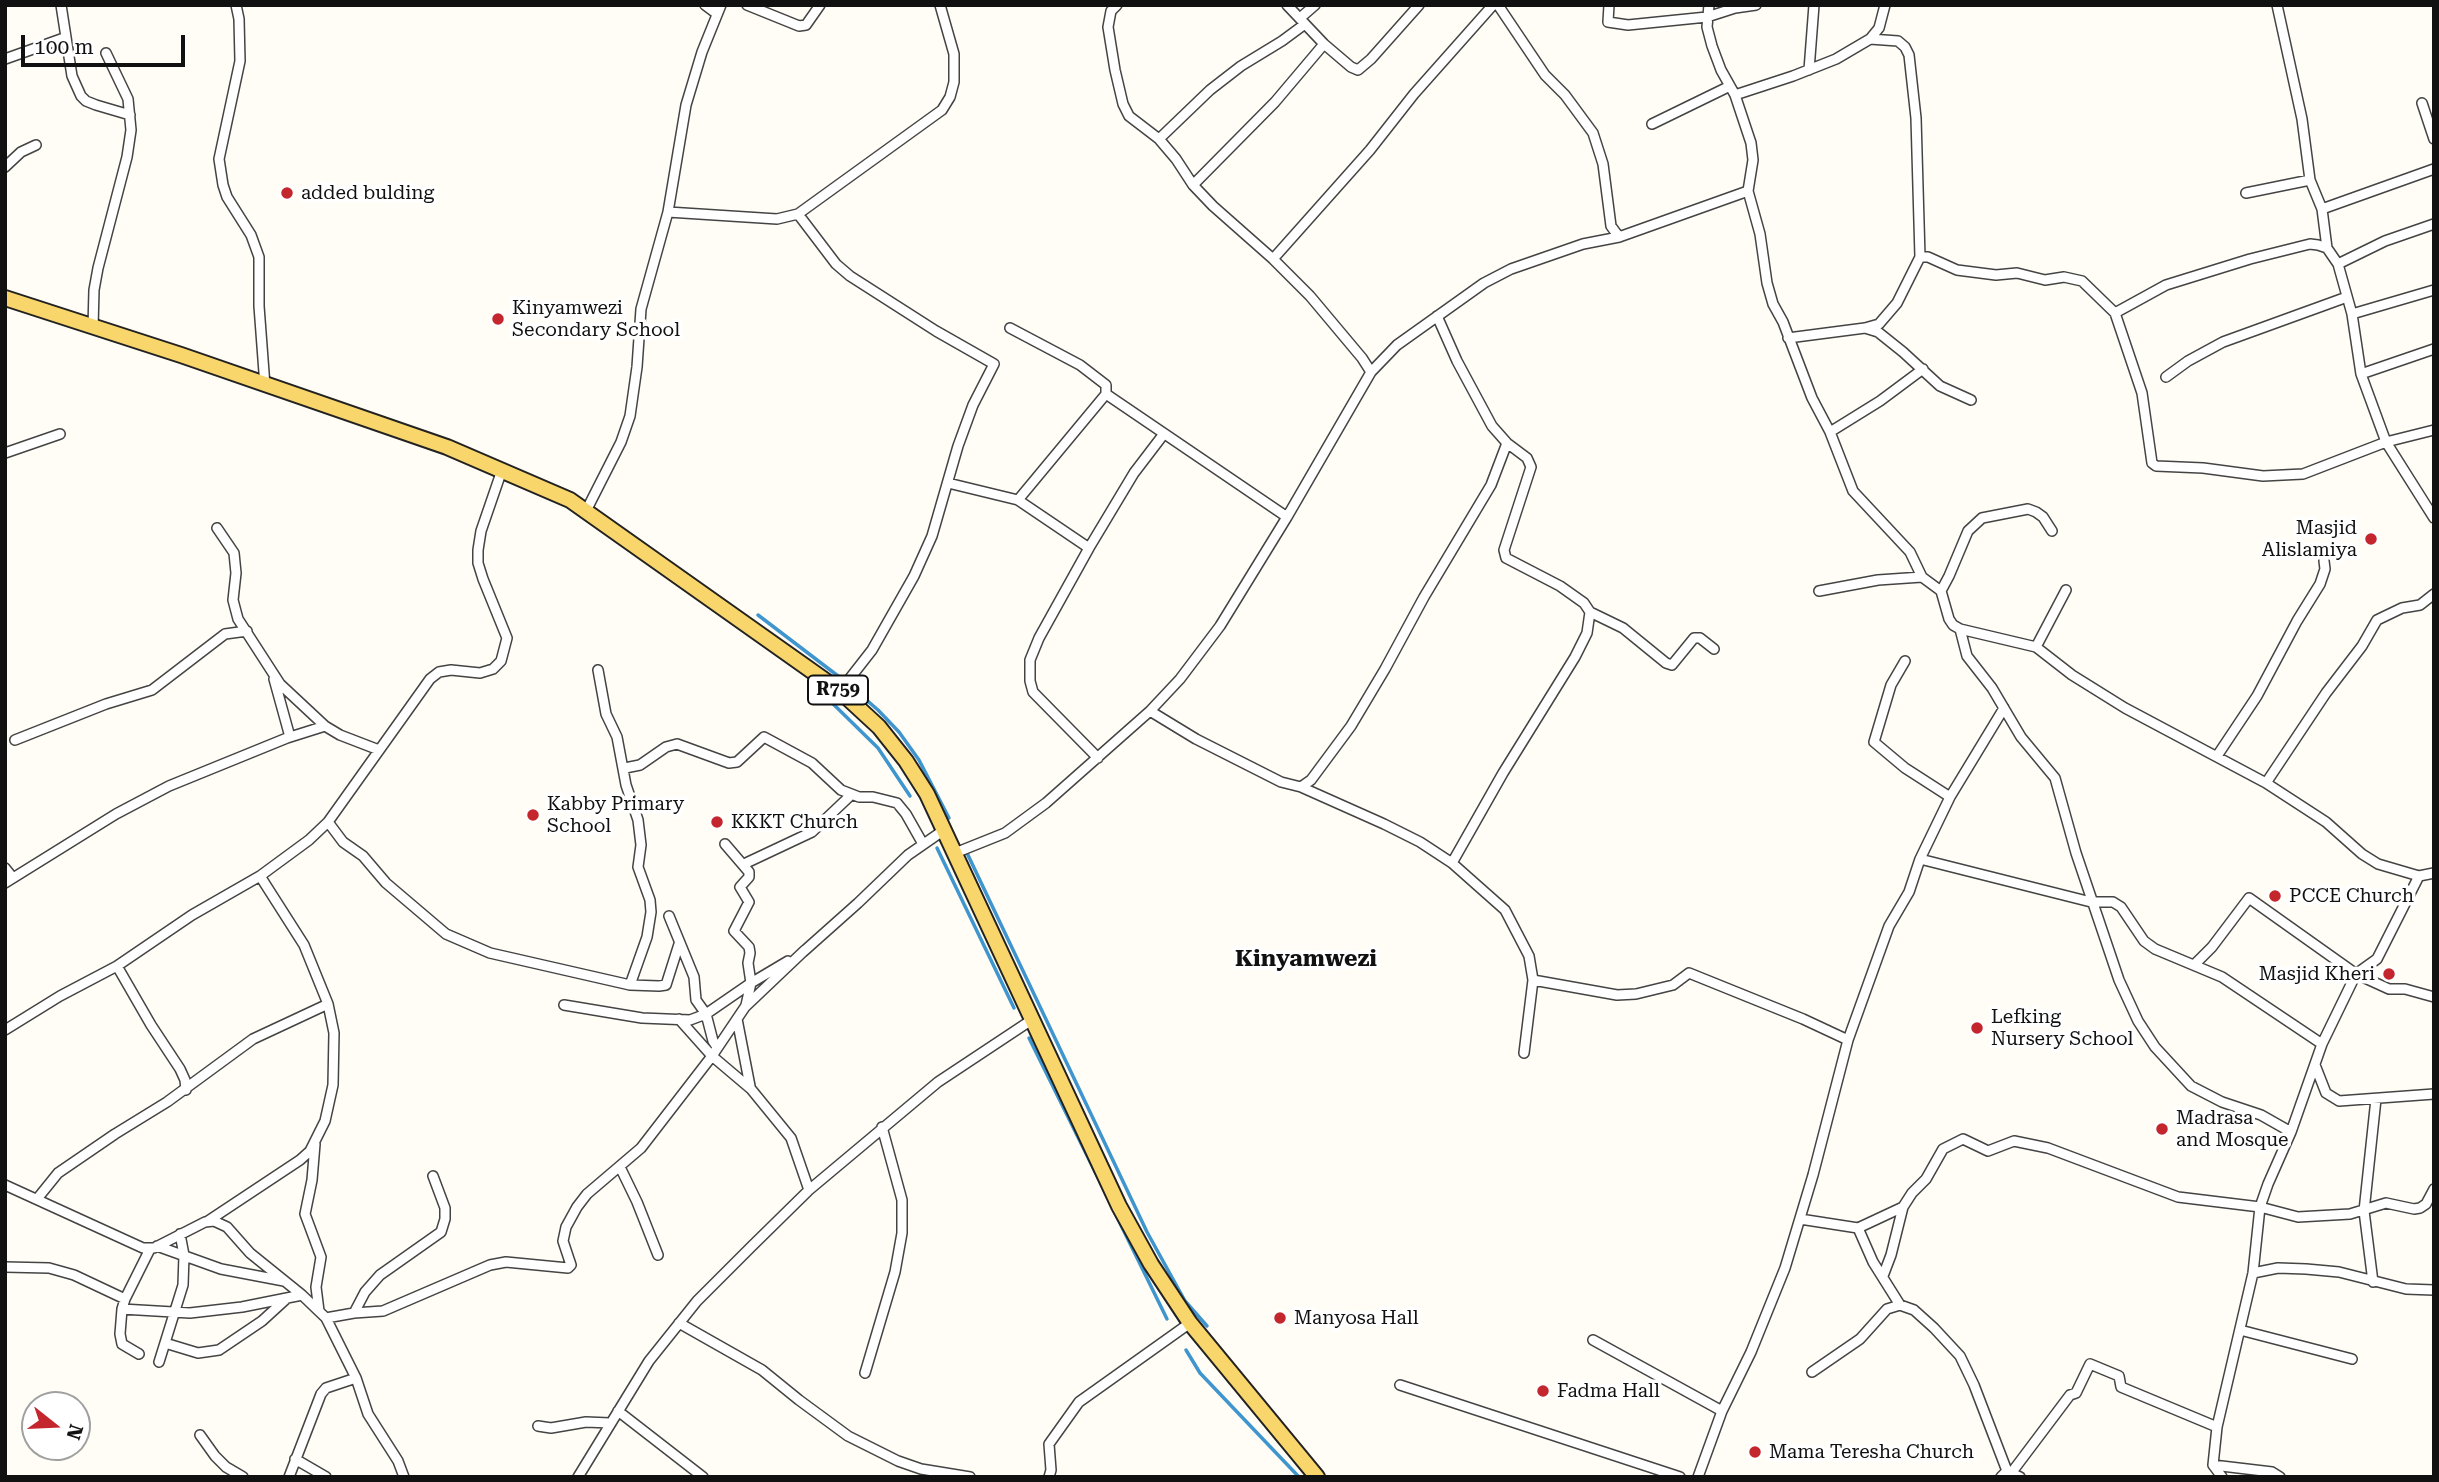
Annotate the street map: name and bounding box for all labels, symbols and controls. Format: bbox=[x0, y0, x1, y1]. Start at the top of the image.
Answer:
scale bar bbox=[24, 21, 189, 65]
text: 100 m bbox=[34, 35, 94, 59]
place label: added bulding bbox=[301, 182, 434, 204]
marker: added bulding bbox=[279, 185, 295, 201]
place label: Kinyamwezi Secondary School bbox=[512, 297, 680, 341]
marker: Kinyamwezi Secondary School bbox=[490, 311, 506, 327]
place label: Masjid Alislamiya bbox=[2262, 517, 2357, 561]
marker: Masjid Alislamiya bbox=[2363, 531, 2379, 547]
road number: R759 bbox=[808, 676, 868, 704]
place label: Kabby Primary School bbox=[547, 793, 684, 837]
marker: Kabby Primary School bbox=[525, 807, 541, 823]
place label: KKKT Church bbox=[731, 811, 858, 833]
marker: KKKT Church bbox=[709, 814, 725, 830]
place label: PCCE Church bbox=[2289, 885, 2414, 907]
marker: PCCE Church bbox=[2267, 888, 2283, 904]
district label: Kinyamwezi bbox=[1235, 945, 1377, 973]
place label: Masjid Kheri bbox=[2259, 963, 2375, 985]
marker: Masjid Kheri bbox=[2381, 966, 2397, 982]
place label: Lefking Nursery School bbox=[1991, 1006, 2133, 1050]
marker: Lefking Nursery School bbox=[1969, 1020, 1985, 1036]
place label: Madrasa and Mosque bbox=[2176, 1107, 2288, 1151]
marker: Madrasa and Mosque bbox=[2154, 1121, 2170, 1137]
place label: Manyosa Hall bbox=[1294, 1307, 1419, 1329]
marker: Manyosa Hall bbox=[1272, 1310, 1288, 1326]
place label: Fadma Hall bbox=[1557, 1380, 1660, 1402]
marker: Fadma Hall bbox=[1535, 1383, 1551, 1399]
north arrow bbox=[21, 1391, 91, 1461]
text: N bbox=[61, 1422, 88, 1443]
place label: Mama Teresha Church bbox=[1769, 1441, 1974, 1463]
marker: Mama Teresha Church bbox=[1747, 1444, 1763, 1460]

